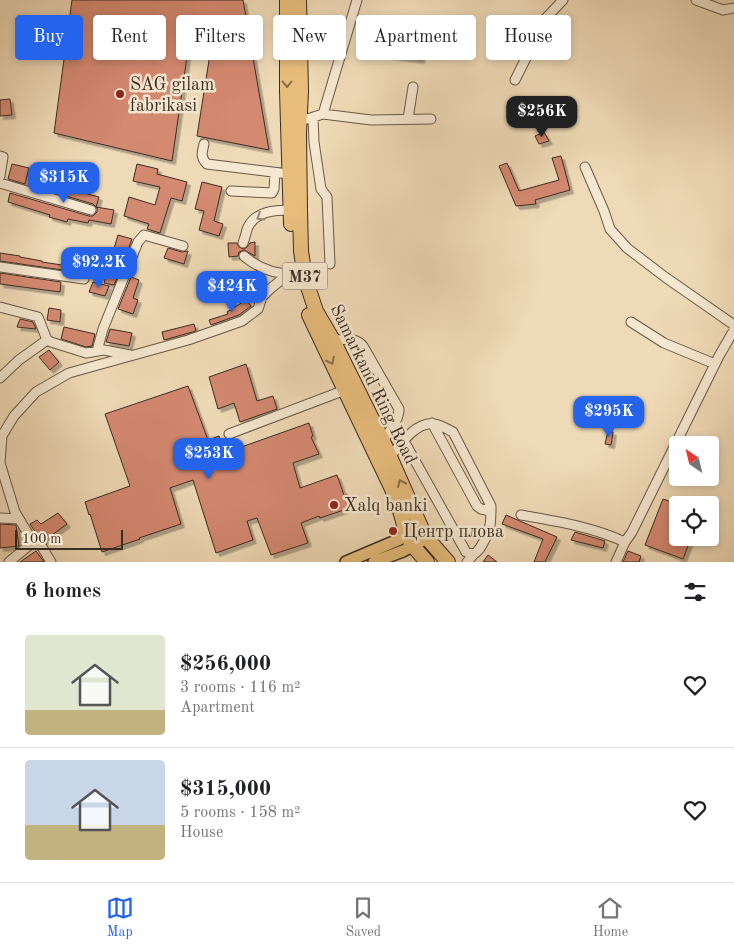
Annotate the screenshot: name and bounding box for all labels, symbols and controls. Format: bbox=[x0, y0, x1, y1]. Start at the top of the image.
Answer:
chip: Buy bbox=[15, 15, 83, 60]
chip: Rent bbox=[93, 15, 166, 60]
chip: Filters bbox=[176, 15, 263, 60]
chip: New bbox=[273, 15, 346, 60]
chip: Apartment bbox=[356, 15, 476, 60]
chip: House bbox=[486, 15, 571, 60]
place label: SAG gilam fabrikasi bbox=[130, 76, 214, 115]
one-way arrow bbox=[282, 80, 292, 88]
marker: SAG gilam fabrikasi bbox=[114, 88, 126, 100]
pin: $256K bbox=[507, 96, 577, 138]
text: $256K bbox=[517, 104, 567, 120]
pin: $315K bbox=[29, 162, 99, 204]
text: $315K bbox=[39, 170, 89, 186]
one-way arrow bbox=[256, 210, 265, 220]
pin: $92.2K bbox=[58, 246, 140, 289]
text: $92.2K bbox=[72, 255, 126, 271]
road number: M37 bbox=[282, 262, 328, 290]
pin: $424K bbox=[197, 270, 267, 313]
text: $424K bbox=[207, 279, 257, 295]
street label: Samarkand Ring Road bbox=[327, 302, 420, 467]
one-way arrow bbox=[325, 356, 335, 365]
pin: $295K bbox=[574, 396, 644, 438]
text: $295K bbox=[584, 404, 634, 420]
north arrow bbox=[669, 436, 719, 486]
map controls bbox=[669, 436, 719, 546]
pin: $253K bbox=[174, 438, 244, 480]
text: $253K bbox=[184, 446, 234, 462]
one-way arrow bbox=[396, 479, 407, 488]
button: locate bbox=[669, 496, 719, 546]
place label: Xalq banki bbox=[344, 497, 428, 515]
marker: Xalq banki bbox=[328, 499, 340, 511]
place label: Центр плова bbox=[403, 523, 504, 541]
marker: Центр плова bbox=[387, 525, 399, 537]
scale bar bbox=[15, 527, 122, 550]
text: 100 m bbox=[22, 532, 61, 546]
icon: filters bbox=[681, 578, 709, 606]
text: 6 homes bbox=[25, 581, 101, 602]
text: $256,000 bbox=[180, 654, 271, 675]
icon: home bbox=[65, 655, 125, 715]
icon: heart bbox=[681, 671, 709, 699]
text: 3 rooms · 116 m² bbox=[180, 680, 300, 696]
text: Apartment bbox=[180, 700, 255, 716]
text: $315,000 bbox=[180, 779, 271, 800]
icon: home bbox=[65, 780, 125, 840]
icon: heart bbox=[681, 796, 709, 824]
text: 5 rooms · 158 m² bbox=[180, 805, 300, 821]
text: House bbox=[180, 825, 223, 841]
tab: Map bbox=[106, 894, 134, 941]
tab: Saved bbox=[345, 894, 381, 941]
tab: Home bbox=[593, 894, 628, 941]

